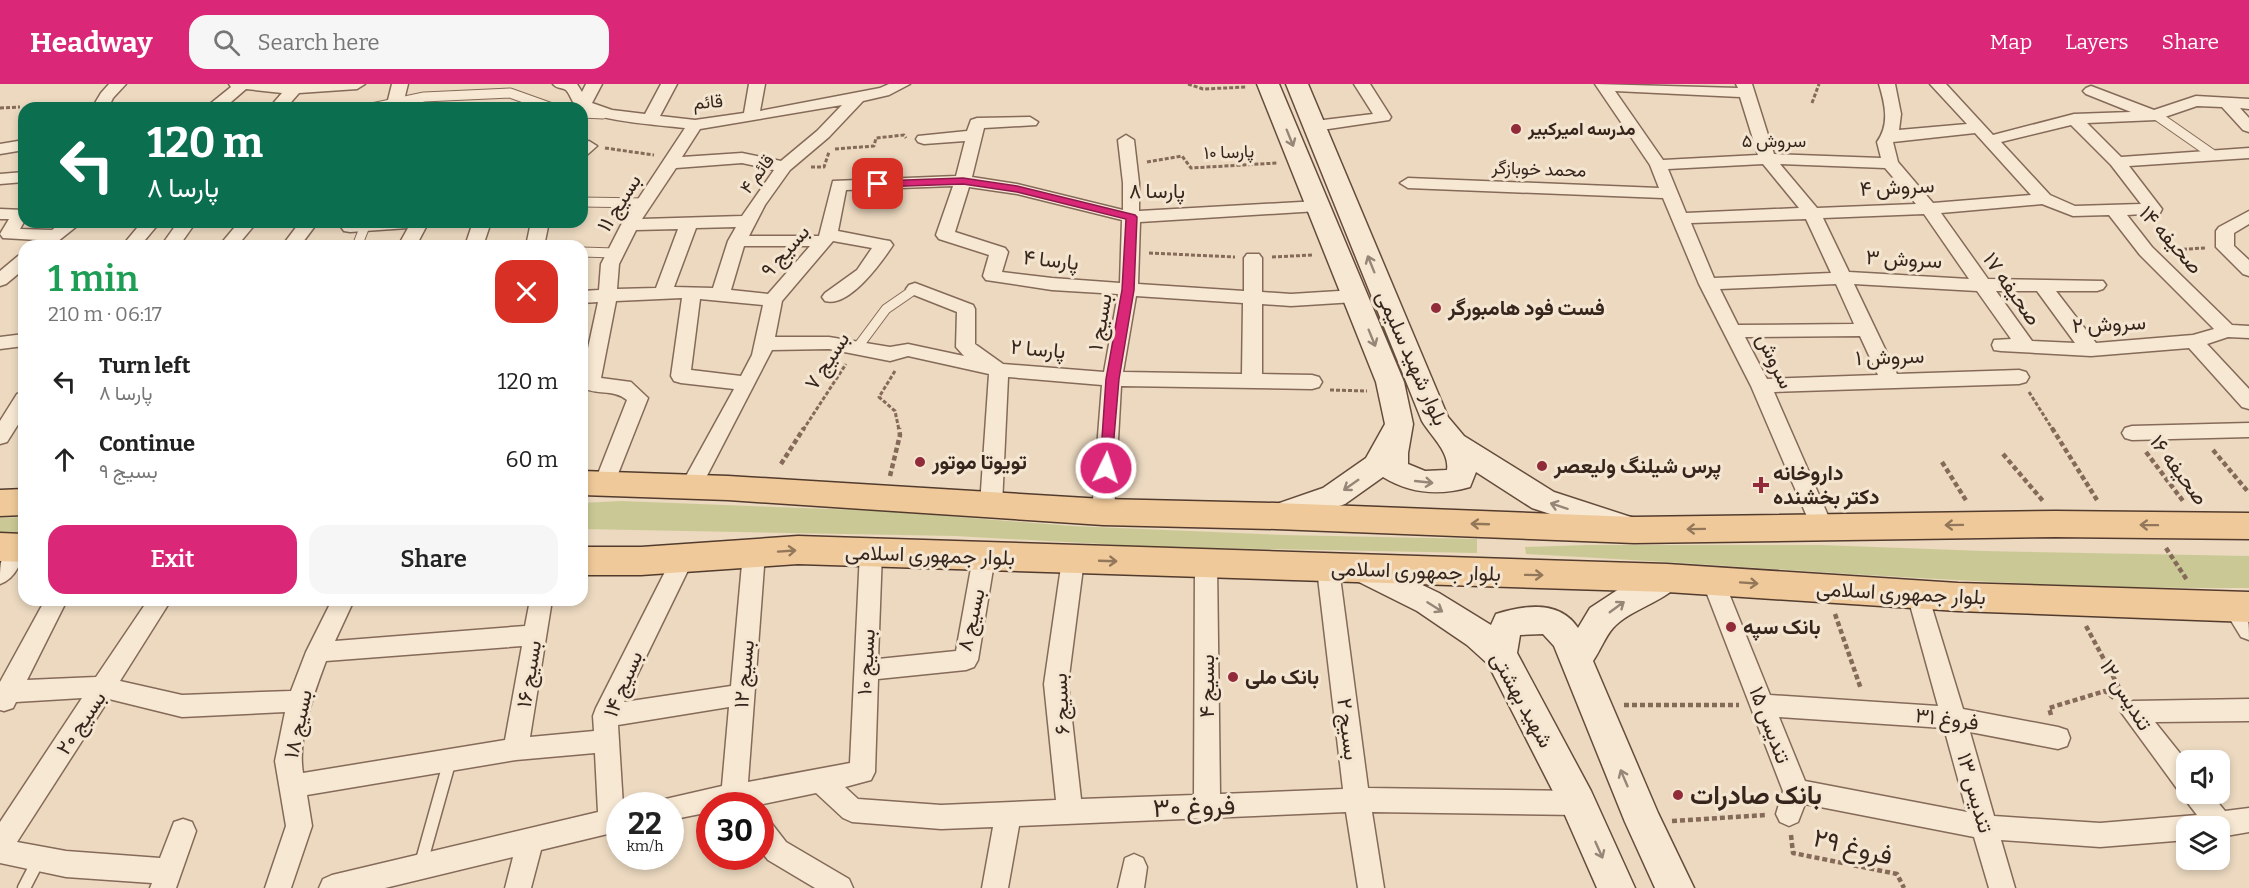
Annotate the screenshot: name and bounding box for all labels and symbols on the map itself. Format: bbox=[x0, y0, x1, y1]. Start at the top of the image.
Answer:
street label: قائم bbox=[692, 90, 724, 115]
place label: مدرسه امیرکبیر bbox=[1527, 118, 1636, 140]
marker: مدرسه امیرکبیر bbox=[1509, 122, 1523, 136]
one-way arrow bbox=[1285, 128, 1296, 147]
street label: سروش ۵ bbox=[1742, 130, 1806, 152]
street label: پارسا ۱۰ bbox=[1203, 140, 1255, 165]
street label: قائم ۴ bbox=[735, 150, 780, 199]
street label: محمد خوبازگر bbox=[1490, 156, 1587, 182]
pin bbox=[852, 158, 903, 209]
street label: بسیج ۱۱ bbox=[591, 169, 648, 237]
street label: سروش ۴ bbox=[1859, 172, 1935, 202]
street label: پارسا ۸ bbox=[1129, 178, 1185, 205]
street label: صحیفه ۱۴ bbox=[2134, 200, 2208, 280]
street label: بسیج ۹ bbox=[755, 219, 816, 283]
street label: پارسا ۴ bbox=[1022, 244, 1080, 277]
street label: سروش ۳ bbox=[1865, 244, 1943, 274]
street label: صحیفه ۱۷ bbox=[1977, 247, 2047, 331]
one-way arrow bbox=[1365, 255, 1376, 274]
street label: بلوار شهید سلیمی bbox=[1371, 286, 1453, 430]
street label: بسیج ۱ bbox=[1082, 291, 1119, 353]
place label: فست فود هامبورگر bbox=[1447, 295, 1605, 321]
marker: فست فود هامبورگر bbox=[1429, 301, 1443, 315]
street label: سروش ۲ bbox=[2072, 309, 2146, 339]
street label: بسیج ۷ bbox=[799, 327, 856, 395]
one-way arrow bbox=[1367, 328, 1378, 347]
street label: سروش bbox=[1750, 329, 1800, 393]
street label: پارسا ۲ bbox=[1009, 334, 1066, 365]
street label: سروش ۱ bbox=[1855, 343, 1925, 371]
street label: صحیفه ۱۶ bbox=[2144, 430, 2214, 510]
position arrow bbox=[1074, 436, 1138, 500]
place label: تویوتا موتور bbox=[931, 449, 1027, 475]
place label: پرس شیلنگ ولیعصر bbox=[1553, 453, 1721, 480]
marker: تویوتا موتور bbox=[913, 455, 927, 469]
marker: پرس شیلنگ ولیعصر bbox=[1535, 459, 1549, 473]
place label: داروخانه دکتر بخشنده bbox=[1773, 460, 1880, 510]
one-way arrow bbox=[1414, 477, 1434, 488]
marker: داروخانه دکتر بخشنده bbox=[1754, 478, 1768, 492]
one-way arrow bbox=[1343, 479, 1359, 491]
one-way arrow bbox=[1550, 499, 1569, 510]
one-way arrow bbox=[1470, 518, 1490, 530]
one-way arrow bbox=[2139, 519, 2159, 531]
one-way arrow bbox=[1944, 520, 1964, 531]
one-way arrow bbox=[1686, 523, 1706, 535]
street label: بلوار جمهوری اسلامی bbox=[845, 539, 1015, 571]
one-way arrow bbox=[777, 545, 797, 556]
one-way arrow bbox=[1097, 555, 1117, 567]
street label: بلوار جمهوری اسلامی bbox=[1331, 555, 1501, 587]
one-way arrow bbox=[1523, 569, 1543, 580]
street label: بلوار جمهوری اسلامی bbox=[1815, 576, 1987, 610]
one-way arrow bbox=[1739, 578, 1759, 589]
street label: بسیج ۸ bbox=[951, 586, 992, 654]
one-way arrow bbox=[1426, 601, 1443, 613]
one-way arrow bbox=[1609, 601, 1625, 613]
place label: بانک سپه bbox=[1743, 614, 1821, 641]
marker: بانک سپه bbox=[1724, 620, 1738, 634]
street label: بسیج ۱۰ bbox=[851, 628, 882, 696]
street label: بسیج ۱۶ bbox=[511, 639, 548, 710]
street label: بسیج ۱۲ bbox=[728, 639, 761, 709]
street label: بسیج ۱۴ bbox=[597, 647, 649, 721]
street label: شهید بهشتی bbox=[1485, 648, 1559, 752]
street label: بسیج ۴ bbox=[1194, 654, 1221, 718]
street label: تندیس ۱۲ bbox=[2094, 655, 2158, 735]
place label: بانک ملی bbox=[1245, 664, 1319, 690]
marker: بانک ملی bbox=[1226, 670, 1240, 684]
street label: بسیج ۶ bbox=[1046, 673, 1077, 735]
street label: تندیس ۱۵ bbox=[1743, 683, 1797, 767]
street label: بسیج ۲۰ bbox=[50, 686, 113, 760]
street label: بسیج ۱۸ bbox=[278, 687, 319, 761]
street label: بسیج ۲ bbox=[1330, 696, 1365, 762]
street label: فروغ ۳۱ bbox=[1914, 702, 1980, 737]
street label: تندیس ۱۳ bbox=[1951, 750, 1999, 836]
one-way arrow bbox=[1618, 769, 1629, 787]
place label: بانک صادرات bbox=[1690, 780, 1822, 811]
marker: بانک صادرات bbox=[1671, 788, 1685, 802]
street label: فروغ ۳۰ bbox=[1152, 790, 1236, 826]
speed limit sign: 30 bbox=[696, 792, 774, 870]
street label: فروغ ۲۹ bbox=[1810, 822, 1896, 874]
one-way arrow bbox=[1593, 840, 1605, 858]

